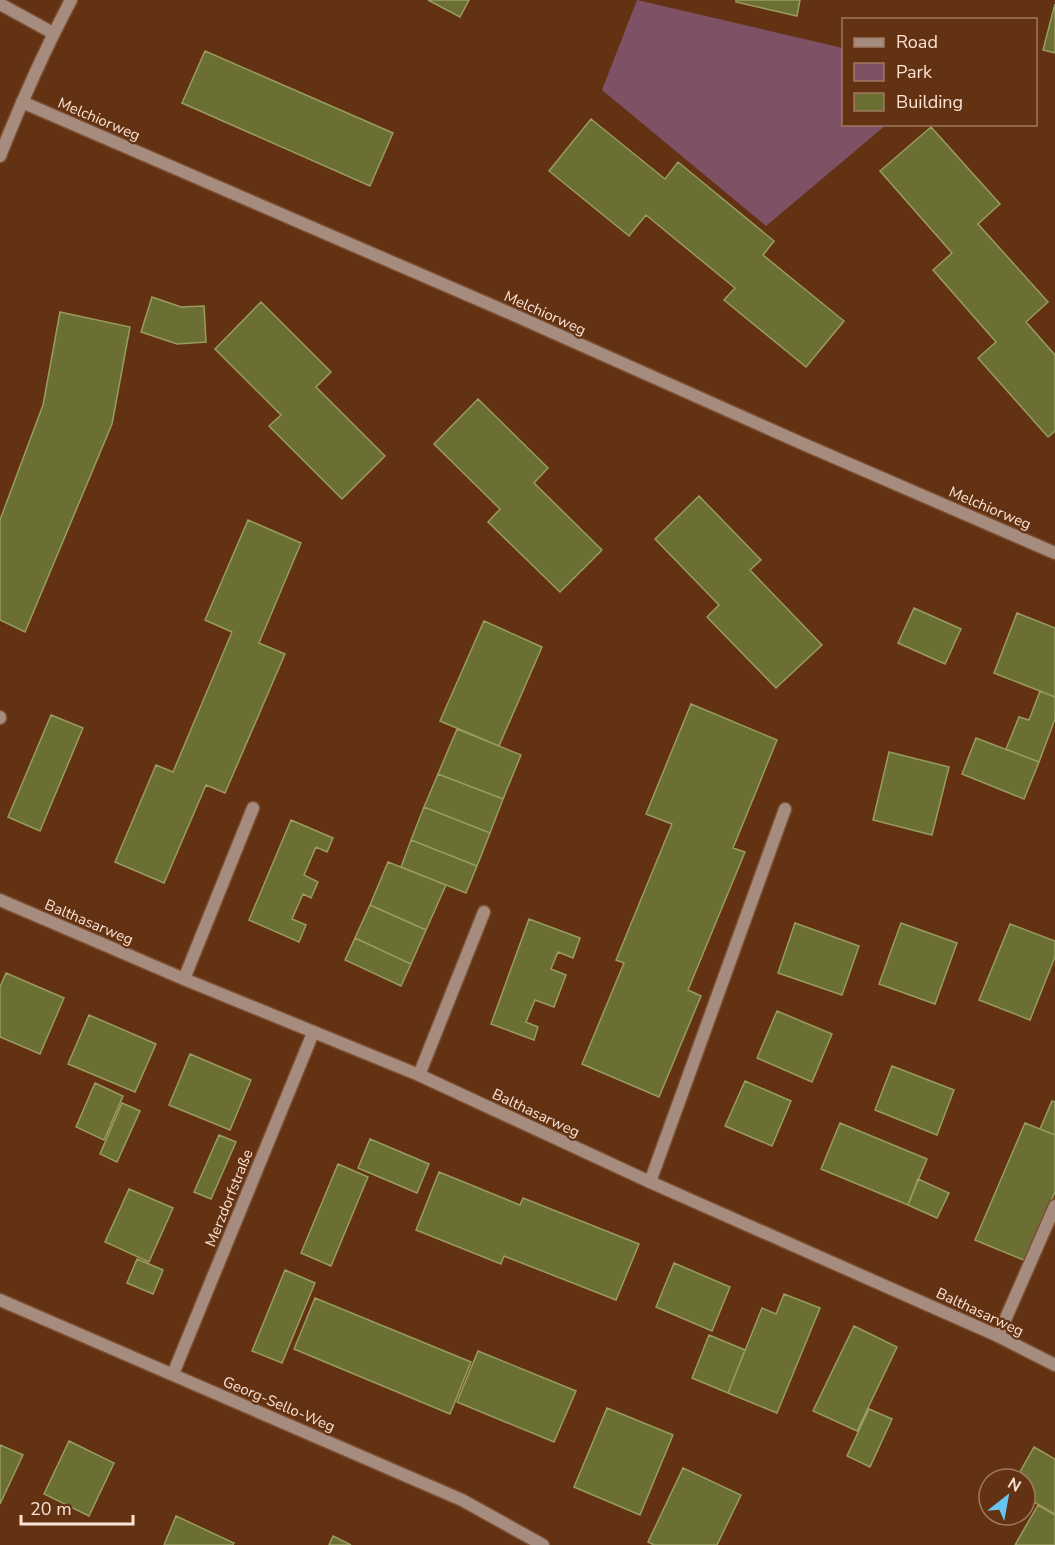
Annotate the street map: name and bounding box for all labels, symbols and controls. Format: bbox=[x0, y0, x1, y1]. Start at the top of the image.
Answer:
legend bbox=[842, 18, 1037, 126]
text: Road bbox=[896, 30, 938, 54]
text: Park bbox=[896, 60, 933, 84]
text: Building bbox=[896, 90, 963, 114]
street label: Melchiorweg bbox=[55, 93, 143, 145]
street label: Melchiorweg bbox=[501, 286, 589, 340]
street label: Melchiorweg bbox=[946, 482, 1034, 534]
street label: Balthasarweg bbox=[42, 894, 136, 950]
street label: Balthasarweg bbox=[489, 1084, 583, 1142]
street label: Merzdorfstraße bbox=[200, 1146, 258, 1250]
street label: Balthasarweg bbox=[933, 1283, 1027, 1341]
street label: Georg-Sello-Weg bbox=[220, 1371, 338, 1437]
north arrow bbox=[977, 1467, 1037, 1527]
text: N bbox=[1003, 1472, 1025, 1498]
scale bar bbox=[21, 1488, 134, 1526]
text: 20 m bbox=[30, 1497, 72, 1521]

